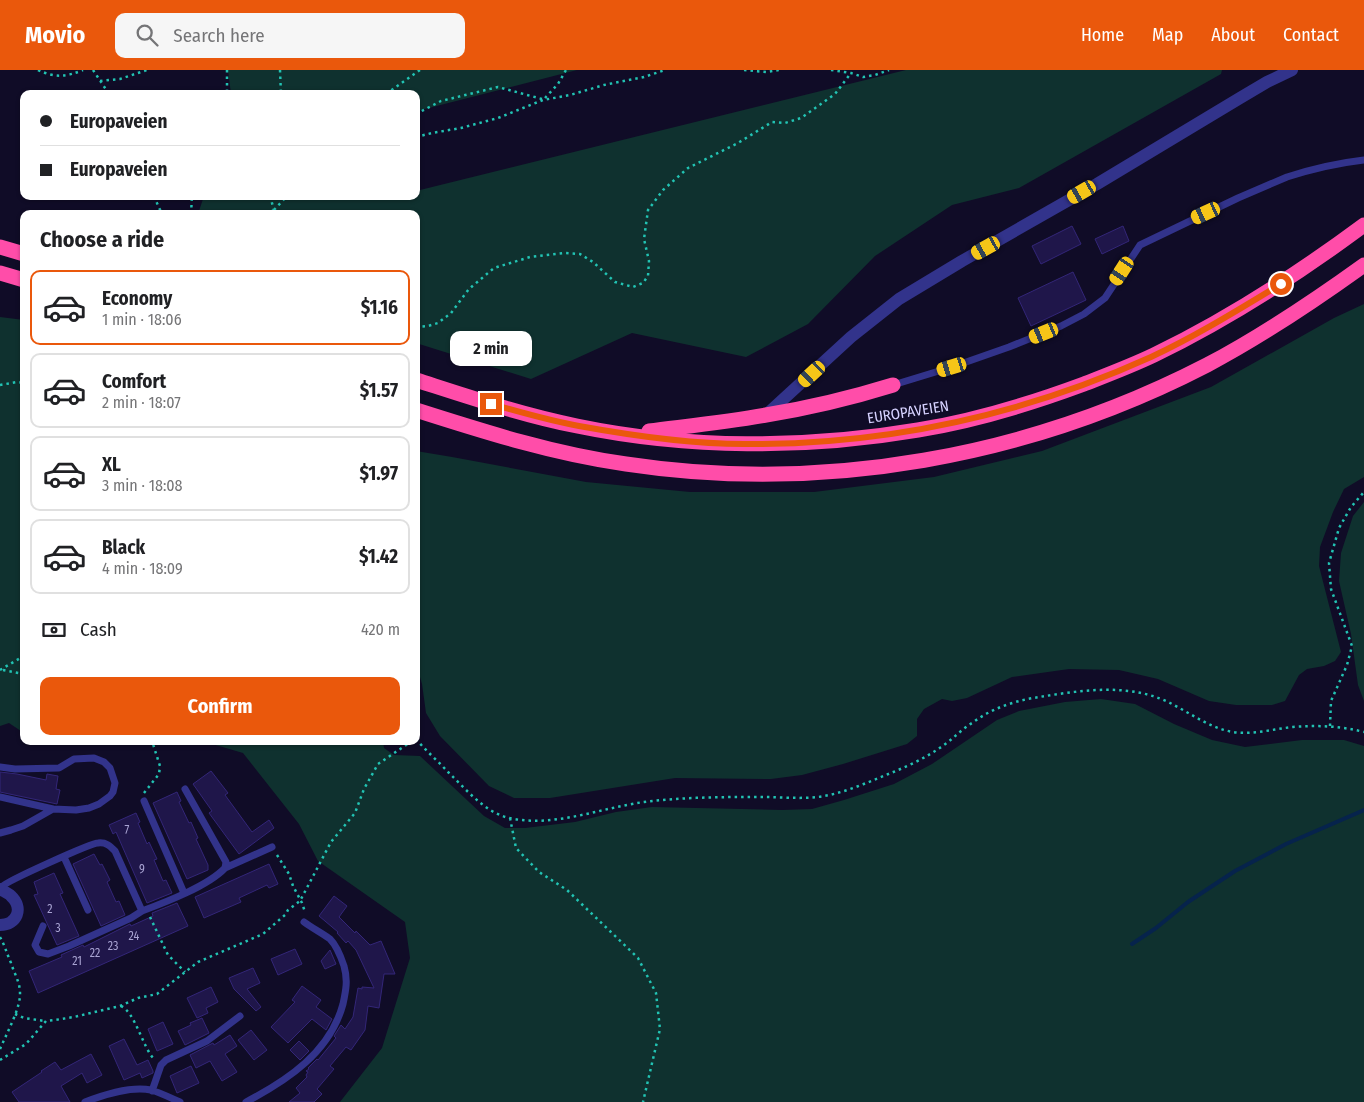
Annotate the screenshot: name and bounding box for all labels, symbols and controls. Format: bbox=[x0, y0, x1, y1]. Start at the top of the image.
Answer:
search box bbox=[115, 13, 465, 58]
text: Movio bbox=[25, 21, 85, 49]
icon: search bbox=[133, 21, 161, 49]
text: Search here bbox=[173, 24, 265, 47]
text: Home bbox=[1081, 24, 1124, 46]
text: Map bbox=[1152, 24, 1183, 46]
text: About bbox=[1211, 24, 1255, 46]
text: Contact bbox=[1283, 24, 1339, 46]
text: Europaveien bbox=[70, 110, 167, 133]
text: Europaveien bbox=[70, 158, 167, 181]
car bbox=[1065, 178, 1098, 206]
car bbox=[1189, 200, 1222, 226]
text: Choose a ride bbox=[40, 226, 164, 253]
car bbox=[969, 234, 1002, 262]
car bbox=[1107, 254, 1136, 288]
route start bbox=[1270, 273, 1292, 295]
icon: car bbox=[42, 285, 87, 330]
text: Economy bbox=[102, 287, 172, 310]
text: $1.16 bbox=[361, 296, 398, 319]
text: 1 min · 18:06 bbox=[102, 310, 182, 329]
car bbox=[1027, 320, 1060, 346]
callout: 2 min bbox=[450, 332, 532, 366]
text: 2 min bbox=[473, 339, 509, 358]
car bbox=[935, 355, 968, 379]
car bbox=[795, 358, 828, 390]
icon: car bbox=[42, 368, 87, 413]
text: Comfort bbox=[102, 370, 166, 393]
text: $1.57 bbox=[360, 379, 398, 402]
text: 2 min · 18:07 bbox=[102, 393, 181, 412]
route end bbox=[480, 393, 502, 415]
street label: EUROPAVEIEN bbox=[866, 397, 950, 427]
icon: car bbox=[42, 451, 87, 496]
text: XL bbox=[102, 453, 121, 476]
text: $1.97 bbox=[360, 462, 398, 485]
text: 3 min · 18:08 bbox=[102, 476, 183, 495]
icon: car bbox=[42, 534, 87, 579]
text: Black bbox=[102, 536, 145, 559]
text: $1.42 bbox=[359, 545, 398, 568]
text: 4 min · 18:09 bbox=[102, 559, 183, 578]
icon: cash bbox=[40, 616, 68, 644]
text: Cash bbox=[80, 618, 117, 641]
text: 420 m bbox=[361, 620, 400, 639]
button: Confirm bbox=[40, 677, 400, 735]
house number: 7 bbox=[125, 823, 130, 837]
house number: 9 bbox=[139, 862, 145, 876]
house number: 2 bbox=[47, 902, 53, 916]
house number: 3 bbox=[55, 921, 61, 935]
house number: 24 bbox=[129, 929, 140, 943]
house number: 23 bbox=[108, 939, 118, 953]
house number: 22 bbox=[90, 946, 100, 960]
house number: 21 bbox=[72, 954, 82, 968]

